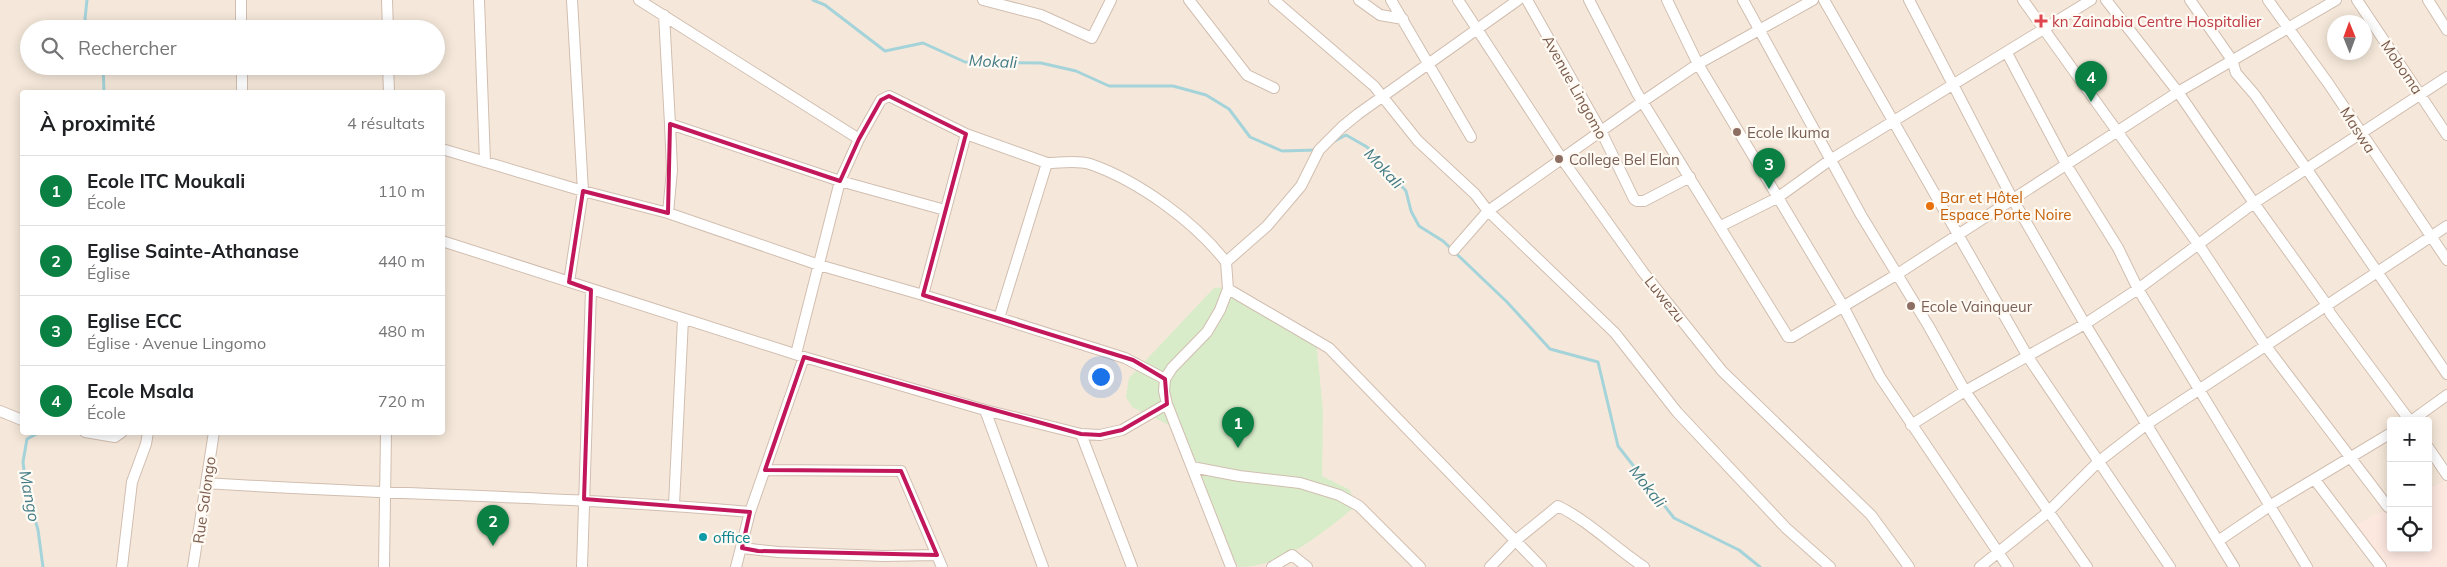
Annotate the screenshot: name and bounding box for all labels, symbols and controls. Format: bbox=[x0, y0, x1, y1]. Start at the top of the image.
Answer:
place label: kn Zainabia Centre Hospitalier bbox=[2052, 12, 2262, 31]
marker: kn Zainabia Centre Hospitalier bbox=[2034, 14, 2048, 28]
north arrow bbox=[2327, 15, 2372, 60]
search box bbox=[20, 20, 445, 75]
street label: Avenue Lingomo bbox=[1539, 32, 1611, 142]
icon: search bbox=[38, 34, 66, 62]
text: Rechercher bbox=[78, 36, 177, 60]
street label: Moboma bbox=[2377, 36, 2427, 98]
water label: Mokali bbox=[968, 50, 1018, 72]
pin: 4 bbox=[2075, 61, 2107, 102]
street label: Maswa bbox=[2336, 103, 2380, 157]
text: À proximité bbox=[40, 110, 156, 136]
text: 4 résultats bbox=[347, 113, 425, 133]
place label: Ecole Ikuma bbox=[1747, 123, 1830, 142]
marker: Ecole Ikuma bbox=[1731, 126, 1743, 138]
water label: Mokali bbox=[1360, 144, 1408, 193]
pin: 3 bbox=[1753, 148, 1785, 189]
place label: College Bel Elan bbox=[1569, 150, 1680, 169]
marker: College Bel Elan bbox=[1553, 153, 1565, 165]
text: Ecole ITC Moukali bbox=[87, 169, 245, 193]
text: 1 bbox=[51, 181, 61, 201]
text: 110 m bbox=[378, 181, 425, 201]
place label: Bar et Hôtel Espace Porte Noire bbox=[1940, 188, 2071, 224]
text: École bbox=[87, 193, 126, 213]
marker: Bar et Hôtel Espace Porte Noire bbox=[1924, 200, 1936, 212]
text: Eglise Sainte-Athanase bbox=[87, 239, 299, 263]
text: 2 bbox=[51, 251, 61, 271]
text: 440 m bbox=[378, 251, 425, 271]
text: Église bbox=[87, 263, 130, 283]
street label: Luwezu bbox=[1641, 272, 1689, 326]
place label: Ecole Vainqueur bbox=[1921, 297, 2033, 316]
marker: Ecole Vainqueur bbox=[1905, 300, 1917, 312]
text: Eglise ECC bbox=[87, 309, 182, 333]
text: 3 bbox=[51, 321, 61, 341]
text: 480 m bbox=[378, 321, 425, 341]
text: Église · Avenue Lingomo bbox=[87, 333, 266, 353]
your location bbox=[1088, 364, 1114, 390]
text: Ecole Msala bbox=[87, 379, 194, 403]
text: 4 bbox=[51, 391, 61, 411]
text: 720 m bbox=[378, 391, 425, 411]
text: École bbox=[87, 403, 126, 423]
pin: 1 bbox=[1222, 407, 1254, 448]
map controls bbox=[2387, 417, 2432, 552]
button: + bbox=[2387, 417, 2432, 462]
street label: Rue Salongo bbox=[188, 455, 220, 545]
water label: Mokali bbox=[1625, 461, 1671, 511]
button: − bbox=[2387, 462, 2432, 507]
water label: Mango bbox=[15, 469, 45, 523]
pin: 2 bbox=[477, 505, 509, 546]
button: locate bbox=[2387, 507, 2432, 552]
place label: office bbox=[713, 528, 750, 547]
marker: office bbox=[697, 531, 709, 543]

